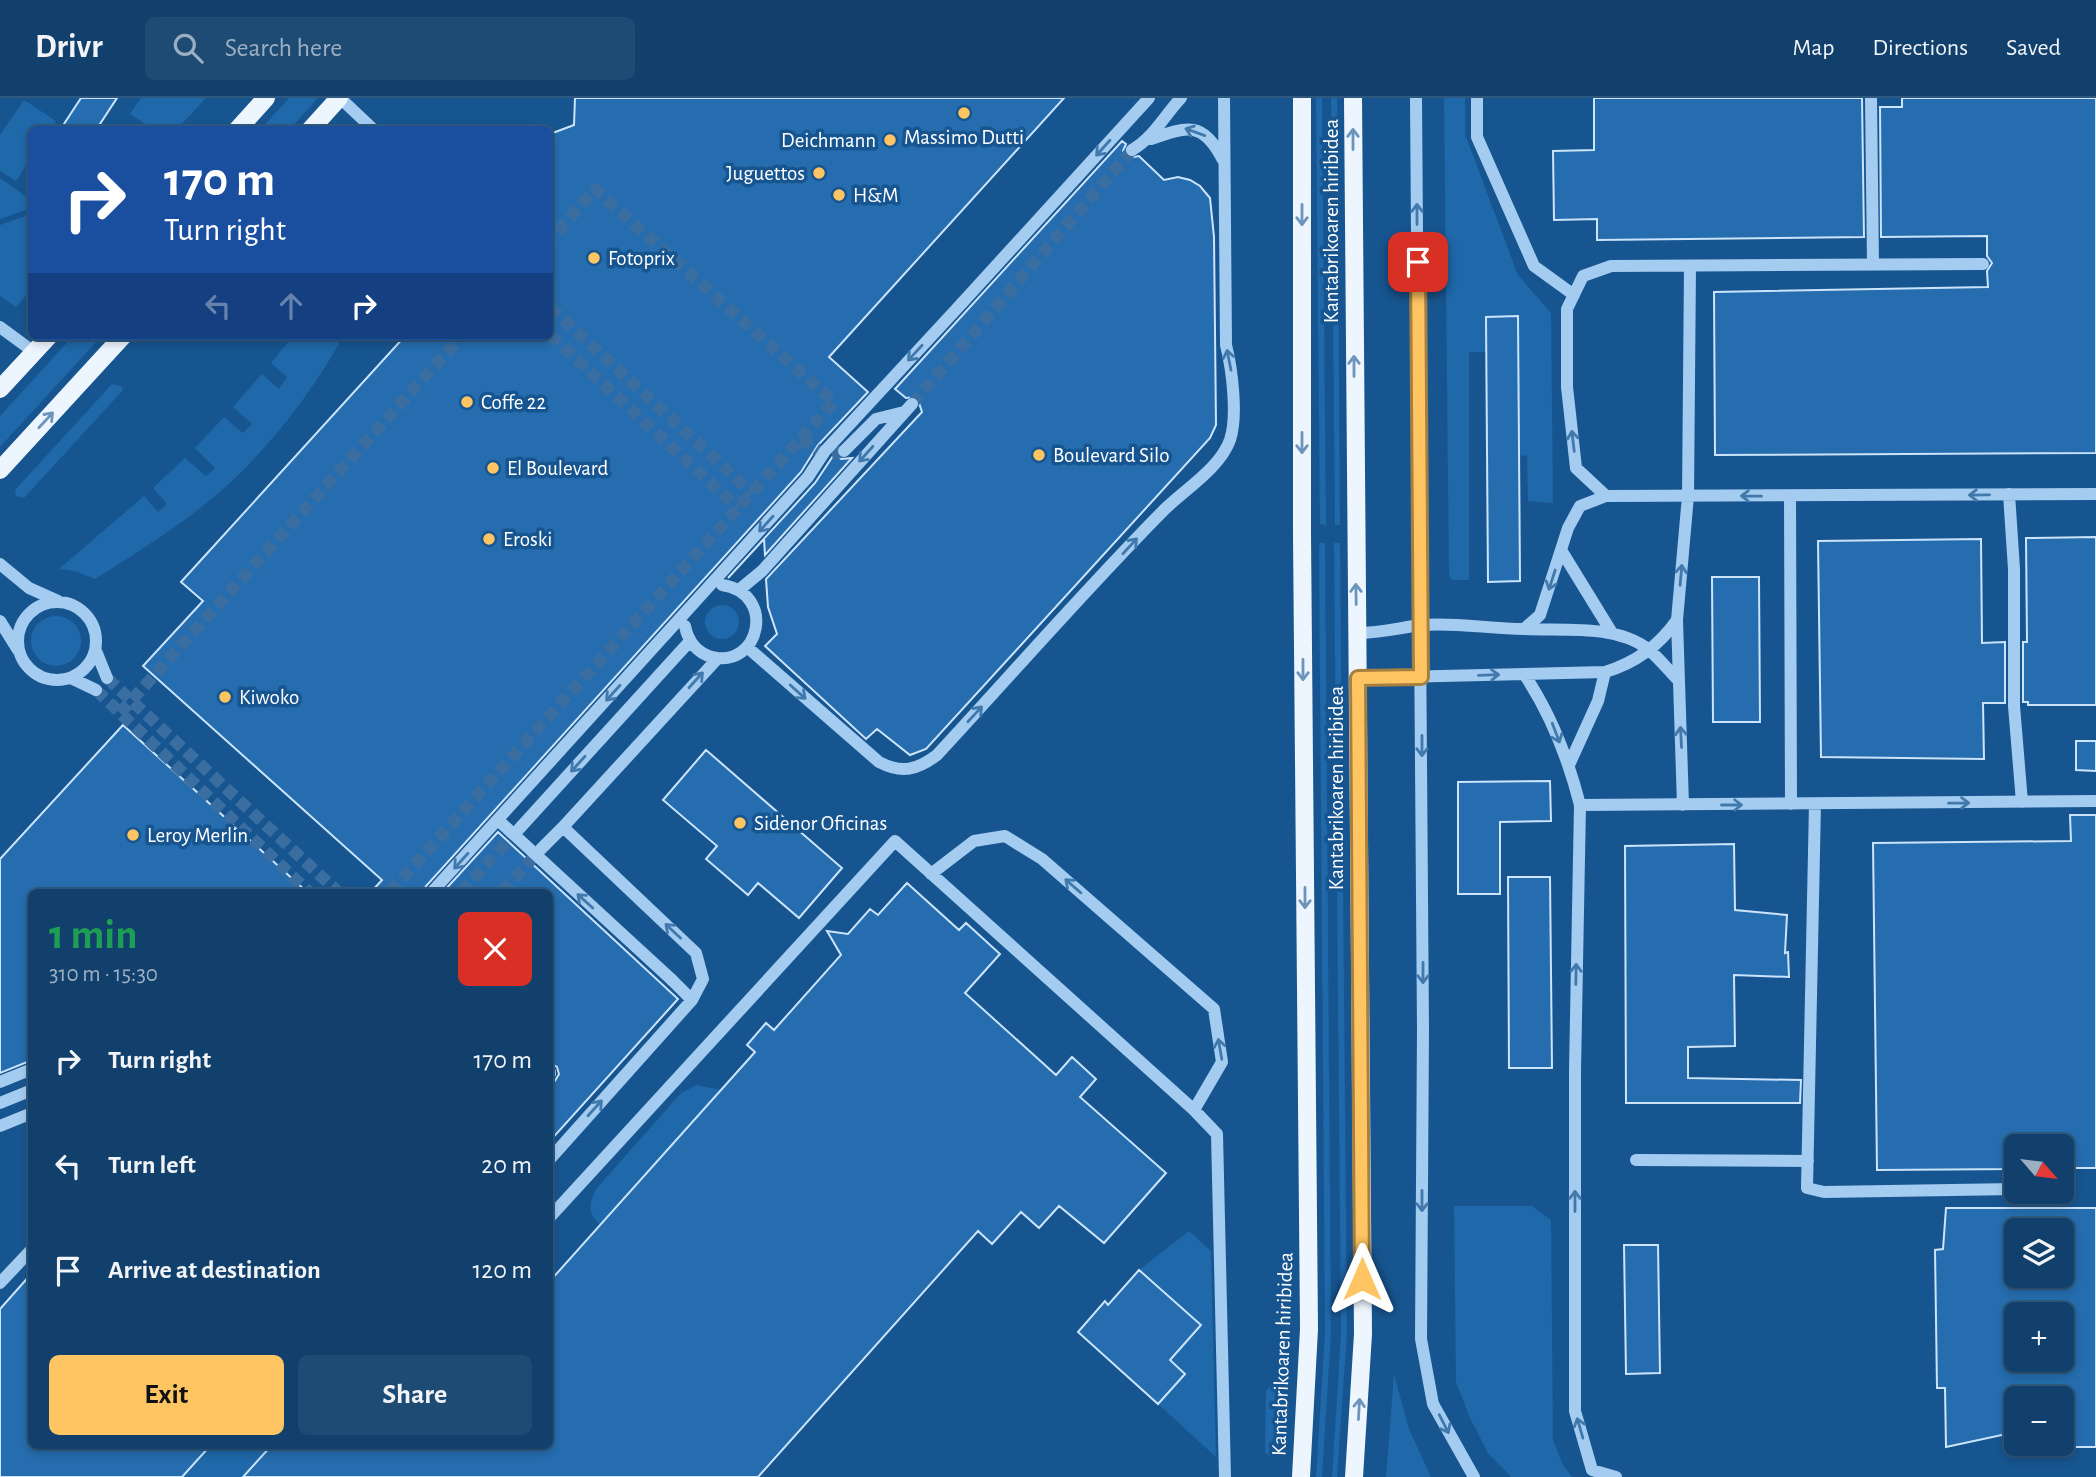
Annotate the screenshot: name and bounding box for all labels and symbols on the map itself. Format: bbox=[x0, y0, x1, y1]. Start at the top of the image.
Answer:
marker: Massimo Dutti bbox=[956, 105, 972, 121]
street label: Kantabrikoaren hiribidea bbox=[1321, 119, 1342, 323]
one-way arrow bbox=[1185, 125, 1206, 137]
place label: Massimo Dutti bbox=[904, 127, 1024, 148]
one-way arrow bbox=[1346, 127, 1360, 150]
place label: Deichmann bbox=[781, 130, 876, 151]
marker: Deichmann bbox=[882, 132, 898, 148]
one-way arrow bbox=[1094, 139, 1111, 156]
place label: Juguettos bbox=[726, 163, 805, 184]
marker: Juguettos bbox=[811, 165, 827, 181]
place label: H&M bbox=[853, 185, 899, 206]
marker: H&M bbox=[831, 187, 847, 203]
one-way arrow bbox=[1295, 203, 1309, 226]
one-way arrow bbox=[1410, 203, 1424, 226]
pin bbox=[1388, 232, 1448, 292]
place label: Fotoprix bbox=[608, 248, 675, 269]
marker: Fotoprix bbox=[586, 250, 602, 266]
one-way arrow bbox=[907, 344, 923, 362]
one-way arrow bbox=[1222, 349, 1236, 372]
one-way arrow bbox=[1347, 355, 1361, 378]
place label: Coffe 22 bbox=[481, 392, 546, 413]
marker: Coffe 22 bbox=[459, 394, 475, 410]
one-way arrow bbox=[38, 412, 55, 429]
one-way arrow bbox=[1566, 430, 1579, 453]
one-way arrow bbox=[1295, 431, 1309, 454]
one-way arrow bbox=[859, 445, 875, 463]
place label: Boulevard Silo bbox=[1053, 445, 1170, 466]
marker: Boulevard Silo bbox=[1031, 447, 1047, 463]
place label: El Boulevard bbox=[507, 458, 609, 479]
marker: El Boulevard bbox=[485, 460, 501, 476]
one-way arrow bbox=[1968, 488, 1991, 502]
one-way arrow bbox=[1740, 490, 1763, 503]
one-way arrow bbox=[758, 515, 774, 533]
place label: Eroski bbox=[503, 529, 552, 550]
marker: Eroski bbox=[481, 531, 497, 547]
one-way arrow bbox=[1121, 538, 1138, 555]
one-way arrow bbox=[1675, 564, 1688, 587]
one-way arrow bbox=[1545, 568, 1557, 590]
one-way arrow bbox=[1349, 582, 1363, 605]
one-way arrow bbox=[1296, 658, 1310, 681]
one-way arrow bbox=[1477, 668, 1500, 681]
one-way arrow bbox=[687, 672, 704, 689]
one-way arrow bbox=[605, 684, 621, 702]
one-way arrow bbox=[789, 684, 807, 700]
street label: Kantabrikoaren hiribidea bbox=[1326, 686, 1347, 890]
place label: Kiwoko bbox=[239, 687, 299, 708]
marker: Kiwoko bbox=[217, 689, 233, 705]
one-way arrow bbox=[967, 706, 984, 723]
one-way arrow bbox=[1551, 722, 1564, 744]
one-way arrow bbox=[1675, 726, 1688, 749]
one-way arrow bbox=[1415, 734, 1429, 757]
one-way arrow bbox=[570, 755, 586, 773]
one-way arrow bbox=[1947, 796, 1970, 810]
one-way arrow bbox=[1720, 798, 1743, 812]
place label: Sidenor Oficinas bbox=[754, 813, 887, 834]
marker: Sidenor Oficinas bbox=[732, 815, 748, 831]
place label: Leroy Merlin bbox=[147, 825, 248, 846]
marker: Leroy Merlin bbox=[125, 827, 141, 843]
one-way arrow bbox=[453, 852, 469, 870]
one-way arrow bbox=[1064, 878, 1082, 894]
one-way arrow bbox=[1298, 886, 1312, 909]
one-way arrow bbox=[577, 892, 594, 909]
one-way arrow bbox=[665, 923, 682, 940]
one-way arrow bbox=[1416, 961, 1430, 984]
one-way arrow bbox=[1569, 962, 1583, 985]
one-way arrow bbox=[1213, 1038, 1226, 1061]
one-way arrow bbox=[587, 1099, 603, 1117]
north arrow bbox=[2004, 1134, 2074, 1204]
one-way arrow bbox=[1415, 1189, 1429, 1212]
one-way arrow bbox=[1568, 1190, 1582, 1213]
position arrow bbox=[1325, 1242, 1399, 1316]
street label: Kantabrikoaren hiribidea bbox=[1268, 1251, 1297, 1456]
one-way arrow bbox=[1353, 1398, 1366, 1421]
one-way arrow bbox=[1437, 1414, 1451, 1434]
one-way arrow bbox=[1573, 1417, 1586, 1440]

